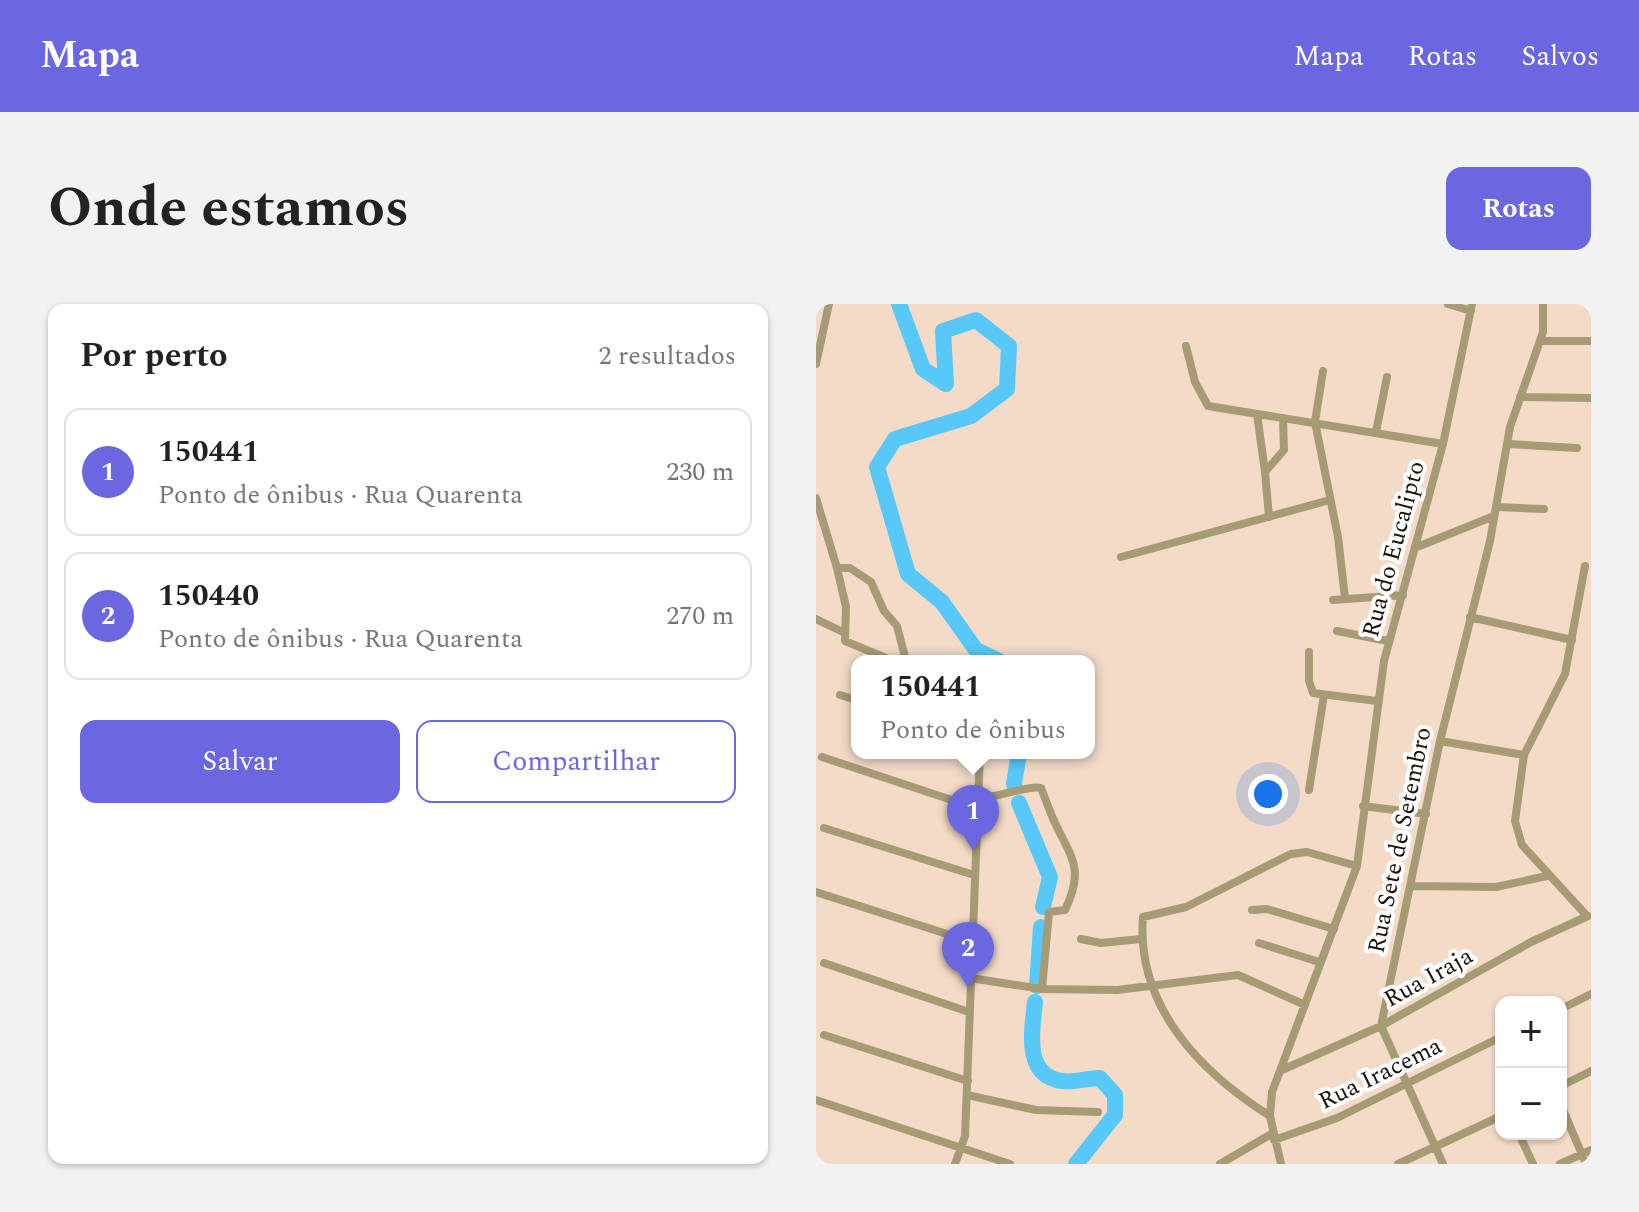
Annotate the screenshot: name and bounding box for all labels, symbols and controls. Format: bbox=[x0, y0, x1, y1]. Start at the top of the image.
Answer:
text: Mapa bbox=[40, 27, 139, 85]
text: Mapa bbox=[1294, 35, 1364, 78]
text: Rotas bbox=[1408, 35, 1477, 78]
text: Salvos bbox=[1521, 35, 1599, 78]
text: Onde estamos bbox=[48, 166, 409, 251]
button: Rotas bbox=[1446, 167, 1591, 250]
text: Por perto bbox=[80, 330, 228, 382]
text: 2 resultados bbox=[598, 336, 736, 376]
text: 150441 bbox=[158, 429, 259, 475]
text: 1 bbox=[101, 452, 115, 492]
text: 230 m bbox=[666, 452, 734, 492]
street label: Rua do Eucalipto bbox=[1353, 457, 1435, 641]
text: Ponto de ônibus · Rua Quarenta bbox=[158, 475, 523, 515]
text: 150440 bbox=[158, 573, 259, 619]
text: 2 bbox=[101, 596, 115, 636]
text: 270 m bbox=[666, 596, 734, 636]
text: Ponto de ônibus · Rua Quarenta bbox=[158, 619, 523, 659]
popup bbox=[851, 655, 1095, 759]
text: 150441 bbox=[880, 664, 981, 710]
text: Ponto de ônibus bbox=[880, 710, 1066, 750]
button: Salvar bbox=[80, 720, 400, 803]
button: Compartilhar bbox=[416, 720, 736, 803]
street label: Rua Sete de Setembro bbox=[1358, 724, 1442, 957]
your location bbox=[1248, 774, 1288, 814]
pin: 1 bbox=[947, 785, 999, 851]
pin: 2 bbox=[942, 922, 994, 988]
street label: Rua Iraja bbox=[1377, 938, 1480, 1017]
map controls bbox=[1495, 996, 1567, 1140]
button: + bbox=[1495, 996, 1567, 1068]
street label: Rua Iracema bbox=[1313, 1028, 1448, 1119]
button: − bbox=[1495, 1068, 1567, 1140]

